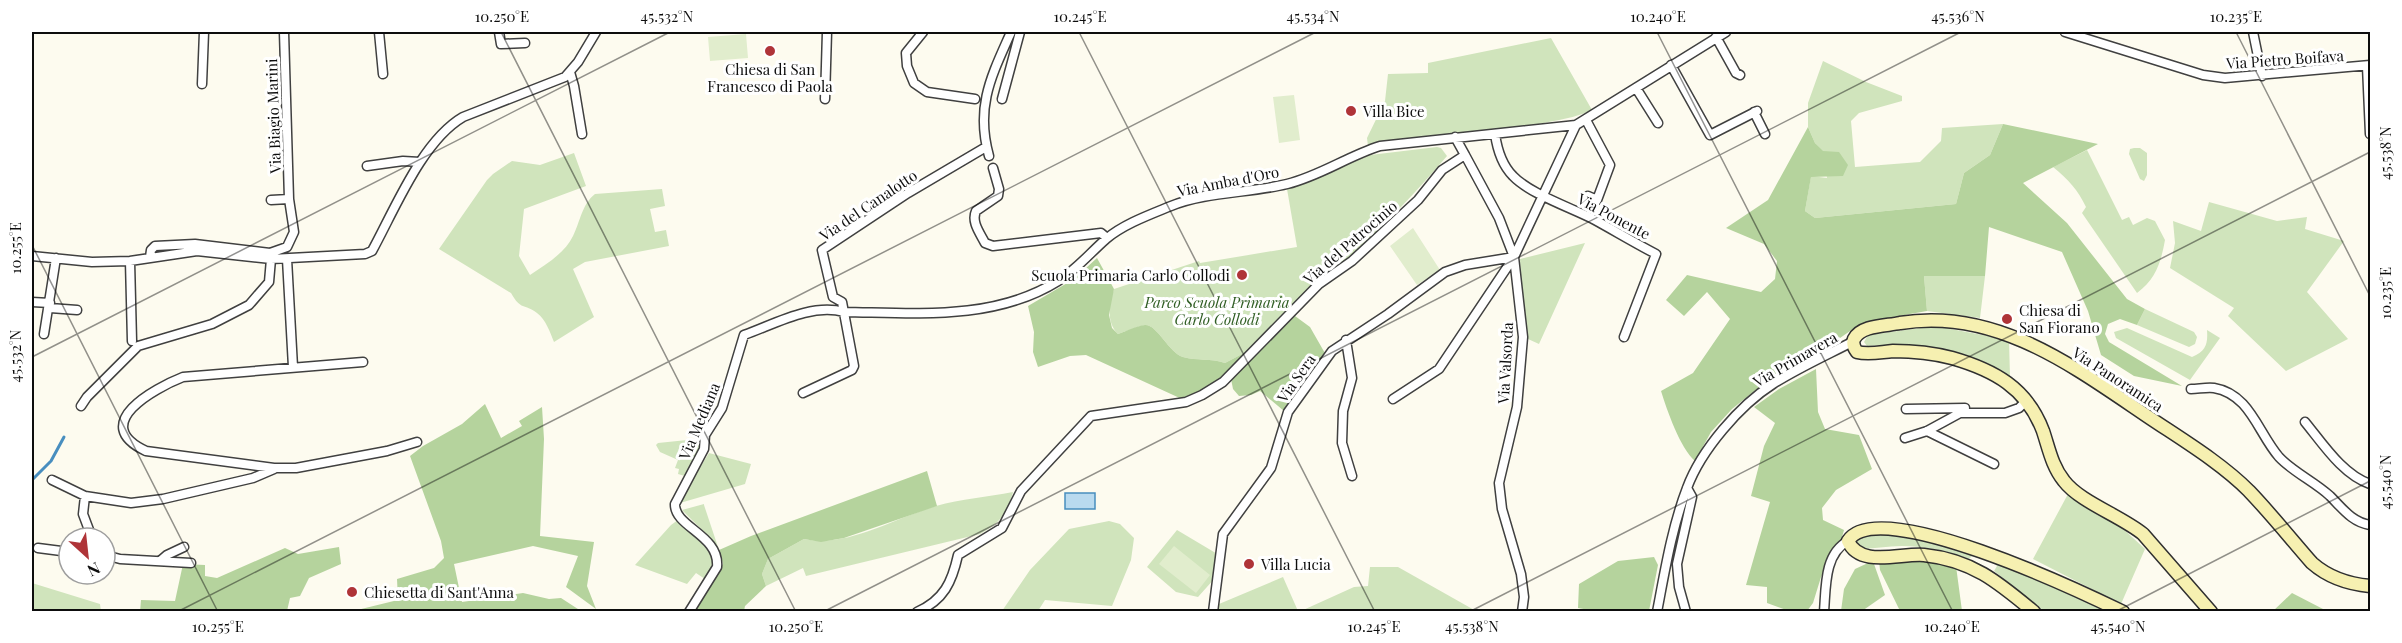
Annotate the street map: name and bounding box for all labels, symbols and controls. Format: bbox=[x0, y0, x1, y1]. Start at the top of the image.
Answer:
text: 10.250°E bbox=[475, 6, 529, 26]
text: 45.532°N bbox=[641, 6, 694, 26]
text: 10.245°E bbox=[1053, 6, 1107, 26]
text: 45.534°N bbox=[1287, 6, 1340, 26]
text: 10.240°E bbox=[1630, 6, 1686, 26]
text: 45.536°N bbox=[1931, 6, 1985, 26]
text: 10.235°E bbox=[2210, 6, 2262, 26]
marker: Chiesa di San Francesco di Paola bbox=[763, 44, 777, 58]
street label: Via Pietro Boifava bbox=[2224, 45, 2345, 73]
street label: Via Biagio Marini bbox=[261, 58, 285, 175]
place label: Chiesa di San Francesco di Paola bbox=[707, 59, 833, 96]
place label: Villa Bice bbox=[1362, 101, 1425, 121]
marker: Villa Bice bbox=[1344, 104, 1358, 118]
text: 45.538°N bbox=[2375, 126, 2395, 180]
street label: Via Amba d'Oro bbox=[1174, 161, 1281, 201]
street label: Via del Canalotto bbox=[814, 165, 921, 246]
street label: Via Ponente bbox=[1573, 188, 1654, 244]
street label: Via del Patrocinio bbox=[1298, 196, 1401, 289]
text: 10.255°E bbox=[5, 222, 25, 274]
place label: Scuola Primaria Carlo Collodi bbox=[1031, 265, 1231, 285]
text: 10.235°E bbox=[2375, 267, 2395, 319]
marker: Scuola Primaria Carlo Collodi bbox=[1235, 268, 1249, 282]
park label: Parco Scuola Primaria Carlo Collodi bbox=[1143, 292, 1290, 329]
place label: Chiesa di San Fiorano bbox=[2019, 300, 2100, 337]
marker: Chiesa di San Fiorano bbox=[2000, 312, 2014, 326]
street label: Via Valsorda bbox=[1493, 321, 1517, 405]
street label: Via Primavera bbox=[1748, 327, 1841, 392]
text: 45.532°N bbox=[5, 329, 25, 382]
street label: Via Panoramica bbox=[2068, 342, 2168, 416]
street label: Via Sera bbox=[1272, 350, 1320, 407]
street label: Via Mediana bbox=[673, 379, 724, 463]
text: 45.540°N bbox=[2375, 454, 2395, 510]
north arrow bbox=[57, 526, 117, 586]
place label: Villa Lucia bbox=[1260, 554, 1331, 574]
marker: Villa Lucia bbox=[1242, 557, 1256, 571]
text: N bbox=[84, 558, 104, 582]
place label: Chiesetta di Sant'Anna bbox=[364, 582, 515, 602]
marker: Chiesetta di Sant'Anna bbox=[345, 585, 359, 599]
text: 10.255°E bbox=[192, 616, 244, 636]
text: 10.250°E bbox=[769, 616, 823, 636]
text: 10.245°E bbox=[1347, 616, 1401, 636]
text: 45.538°N bbox=[1445, 616, 1499, 636]
text: 10.240°E bbox=[1924, 616, 1980, 636]
text: 45.540°N bbox=[2090, 616, 2146, 636]

